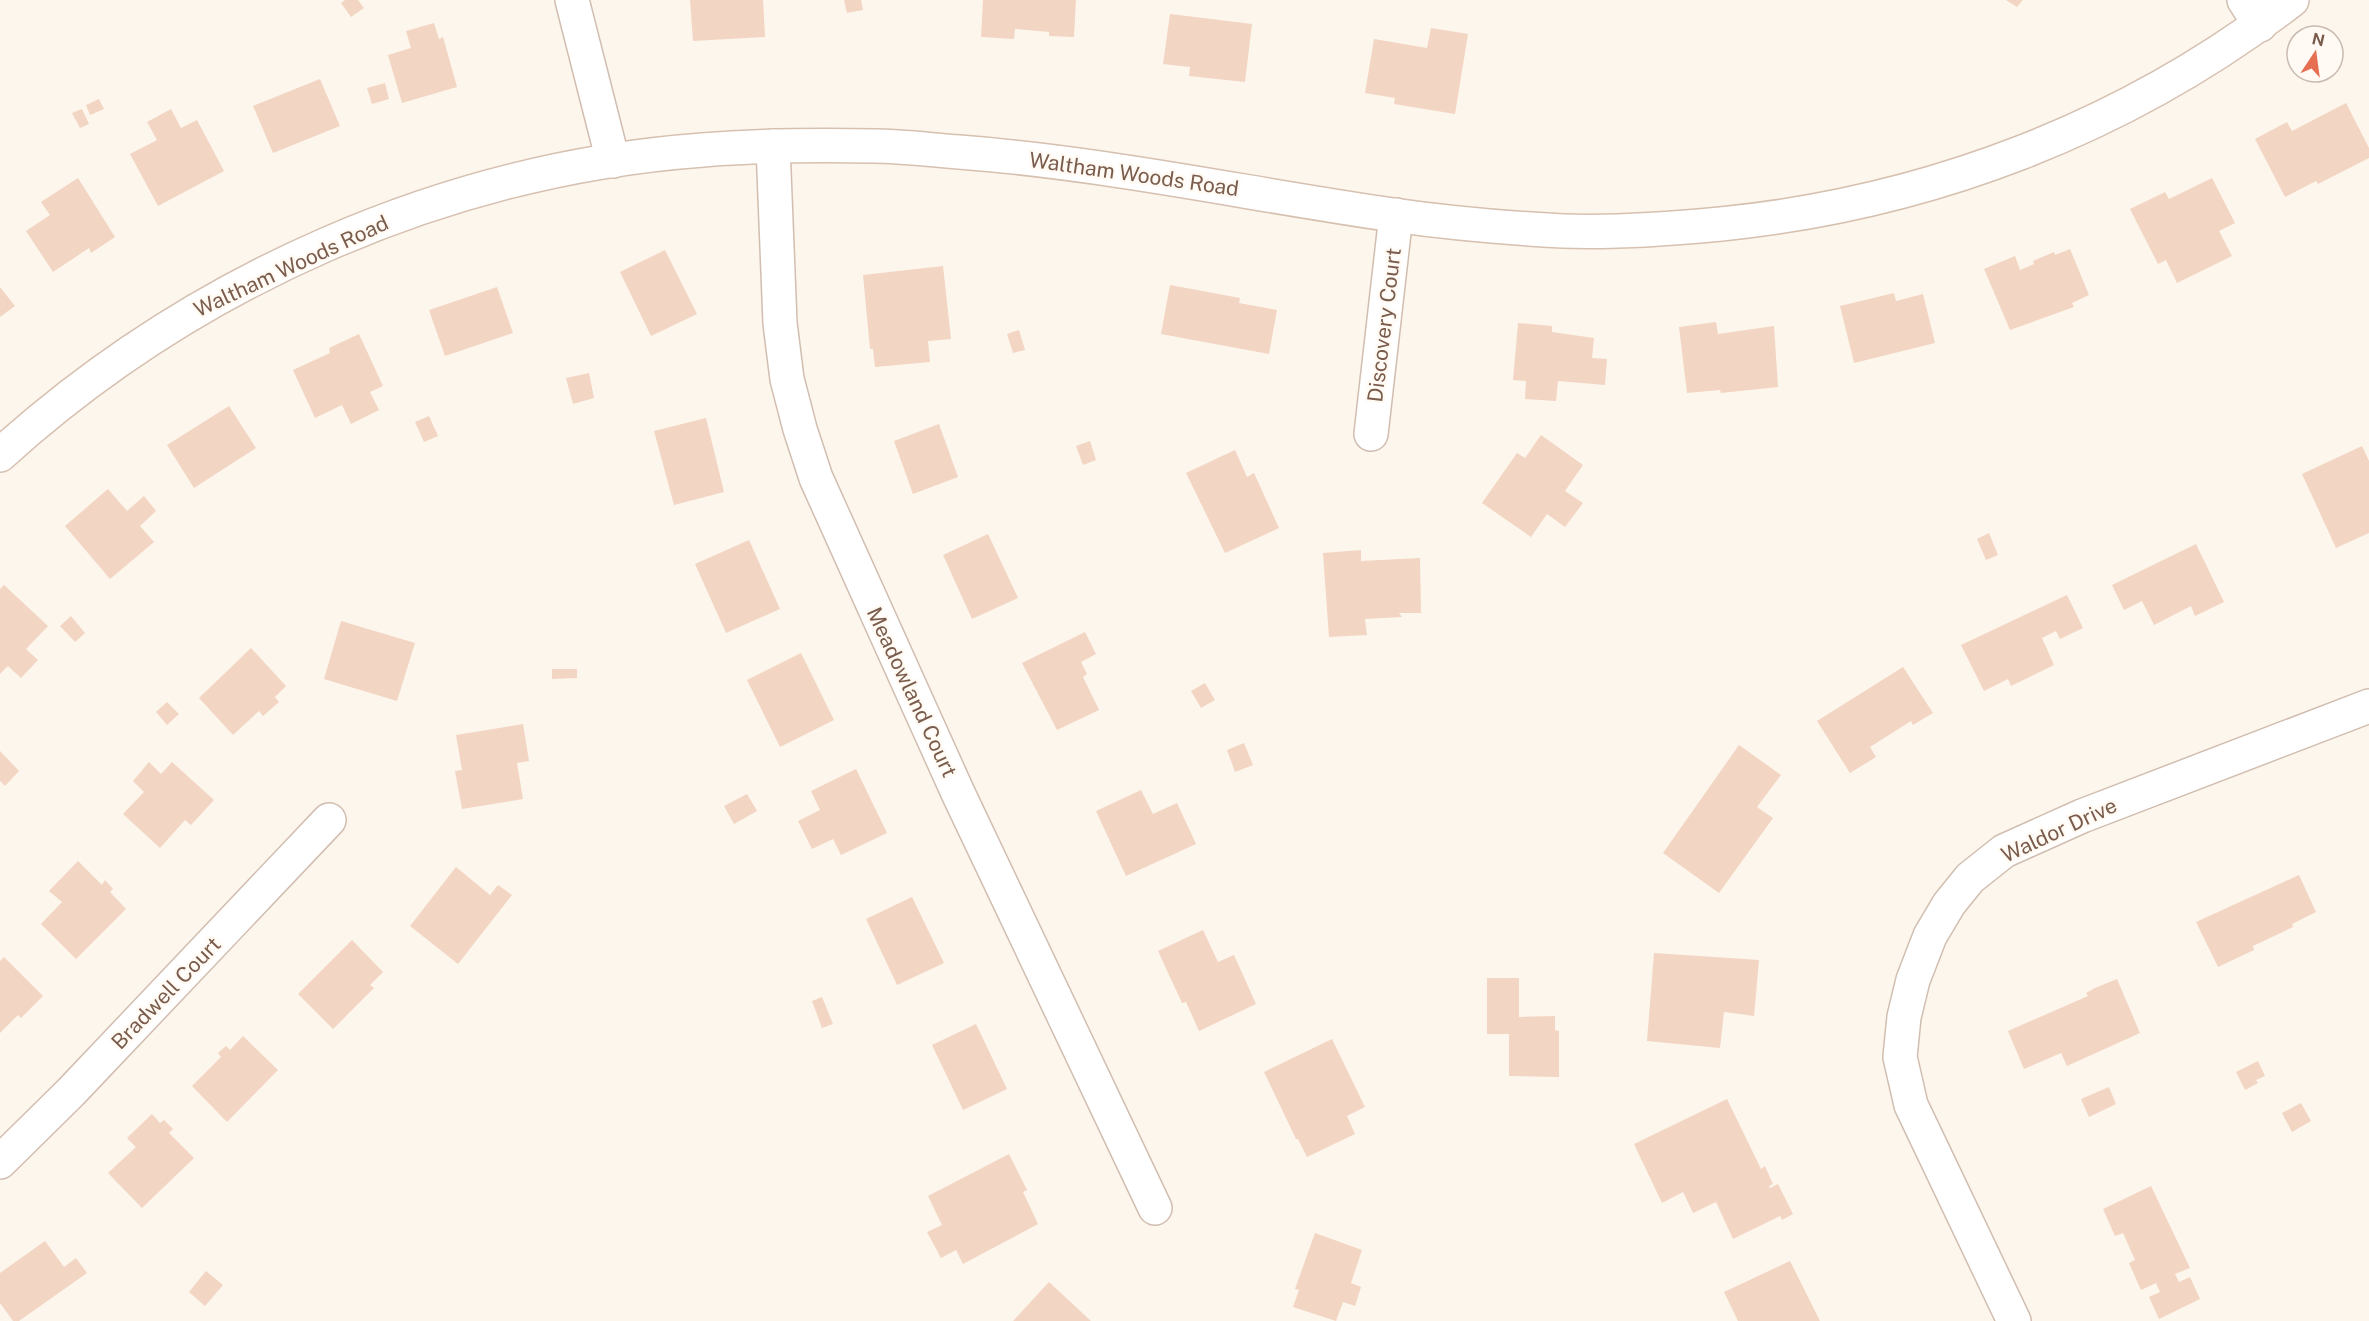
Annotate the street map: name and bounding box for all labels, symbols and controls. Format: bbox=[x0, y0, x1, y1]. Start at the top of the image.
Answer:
north arrow bbox=[2285, 24, 2345, 84]
text: N bbox=[2310, 29, 2326, 51]
street label: Waltham Woods Road bbox=[1027, 147, 1241, 201]
street label: Waltham Woods Road bbox=[190, 210, 392, 322]
street label: Discovery Court bbox=[1362, 247, 1406, 403]
street label: Meadowland Court bbox=[862, 603, 962, 781]
street label: Waldor Drive bbox=[1997, 792, 2121, 868]
street label: Bradwell Court bbox=[106, 932, 226, 1054]

